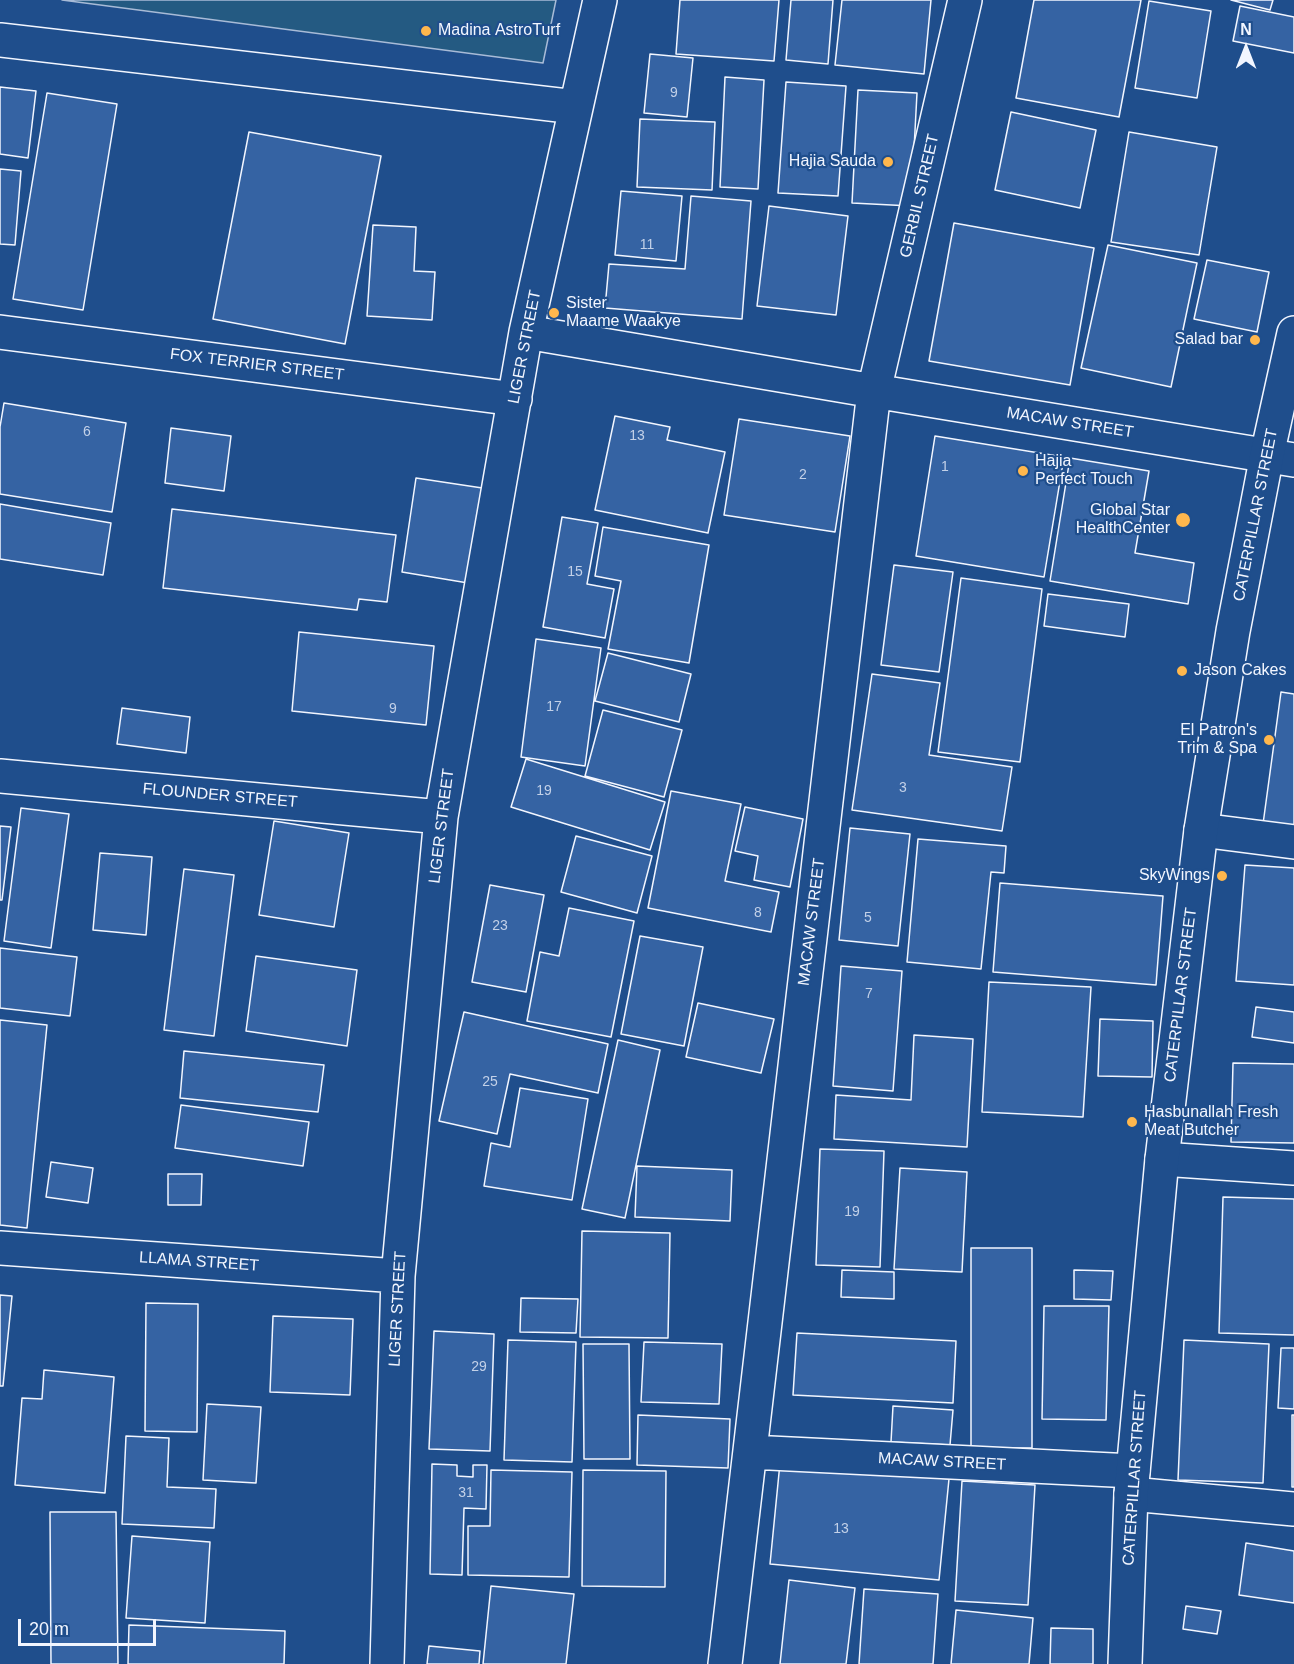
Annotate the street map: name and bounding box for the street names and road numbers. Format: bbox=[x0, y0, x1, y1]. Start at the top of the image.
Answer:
street label: GERBIL STREET bbox=[896, 132, 944, 260]
street label: LIGER STREET bbox=[505, 288, 545, 406]
street label: FOX TERRIER STREET bbox=[169, 345, 345, 385]
street label: MACAW STREET bbox=[1005, 403, 1135, 443]
street label: CATERPILLAR STREET bbox=[1230, 427, 1282, 603]
street label: LIGER STREET bbox=[425, 767, 459, 885]
street label: FLOUNDER STREET bbox=[142, 780, 298, 812]
street label: MACAW STREET bbox=[795, 857, 829, 987]
street label: CATERPILLAR STREET bbox=[1161, 907, 1201, 1083]
street label: LLAMA STREET bbox=[138, 1248, 260, 1276]
street label: LIGER STREET bbox=[385, 1251, 411, 1367]
street label: CATERPILLAR STREET bbox=[1119, 1390, 1151, 1566]
street label: MACAW STREET bbox=[877, 1449, 1007, 1475]

